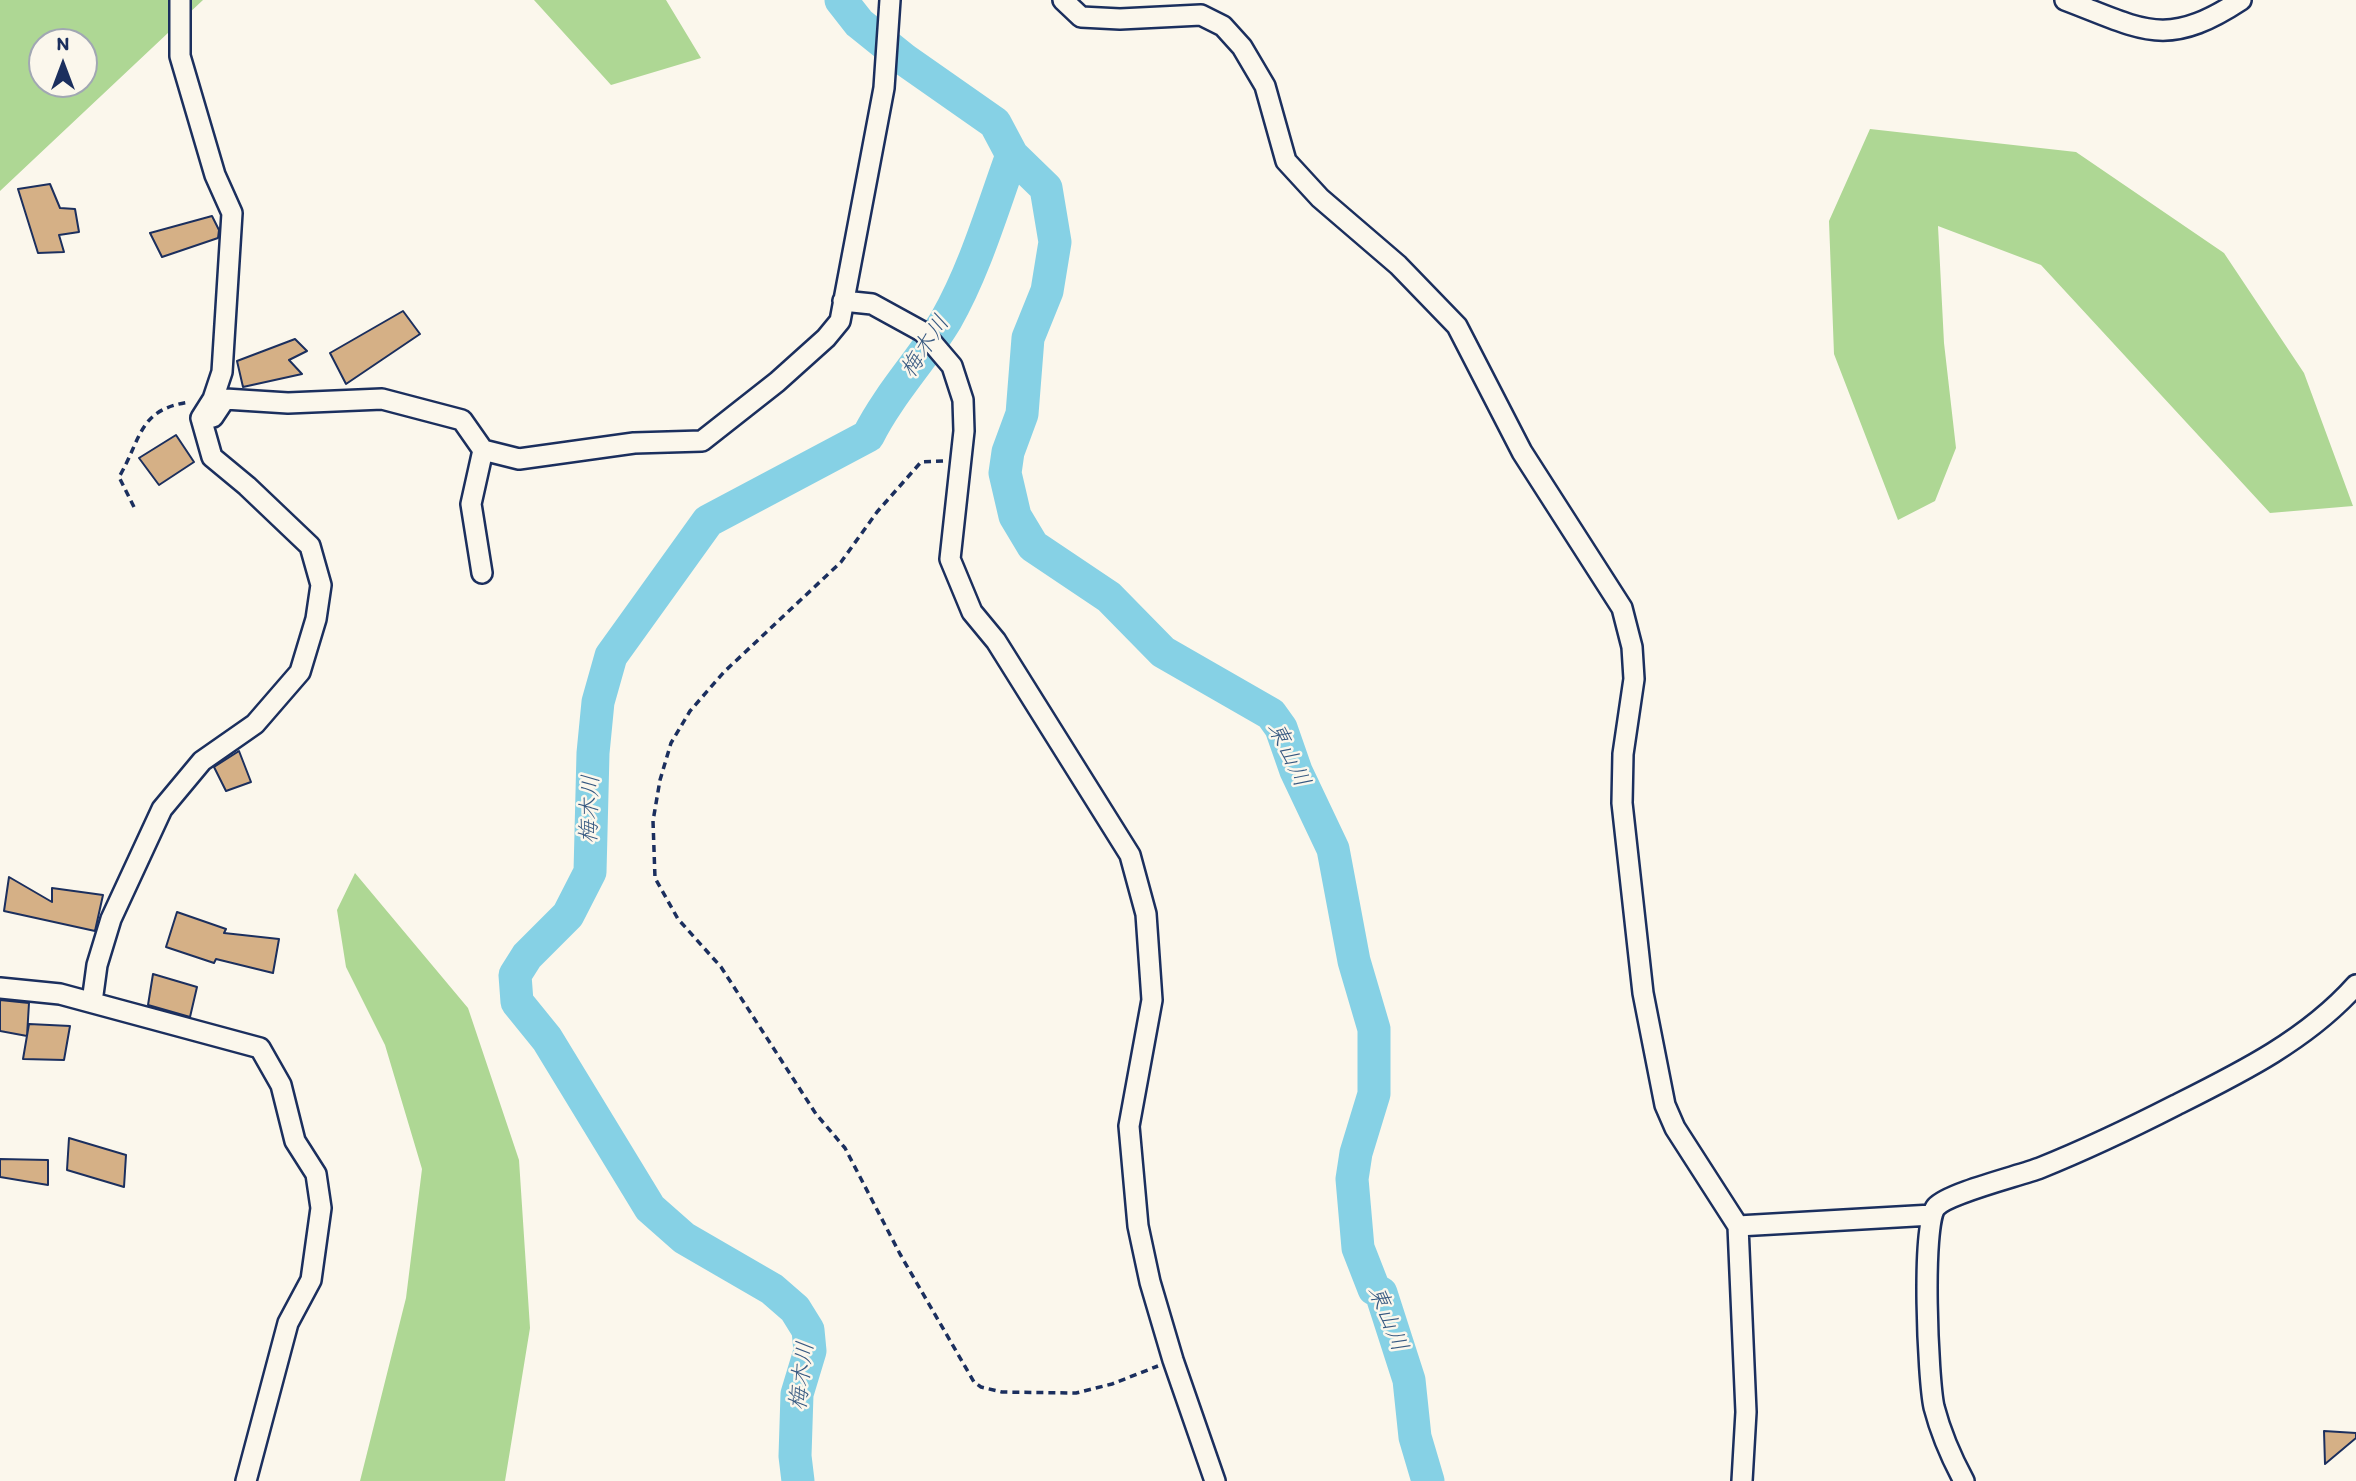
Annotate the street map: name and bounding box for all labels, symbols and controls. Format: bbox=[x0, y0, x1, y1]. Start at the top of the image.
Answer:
north arrow bbox=[28, 28, 98, 98]
text: N bbox=[57, 32, 69, 55]
water label: 梅木川 bbox=[896, 311, 956, 383]
water label: 東山川 bbox=[1261, 718, 1315, 792]
water label: 梅木川 bbox=[576, 774, 606, 844]
water label: 東山川 bbox=[1361, 1282, 1413, 1356]
water label: 梅木川 bbox=[785, 1340, 821, 1412]

